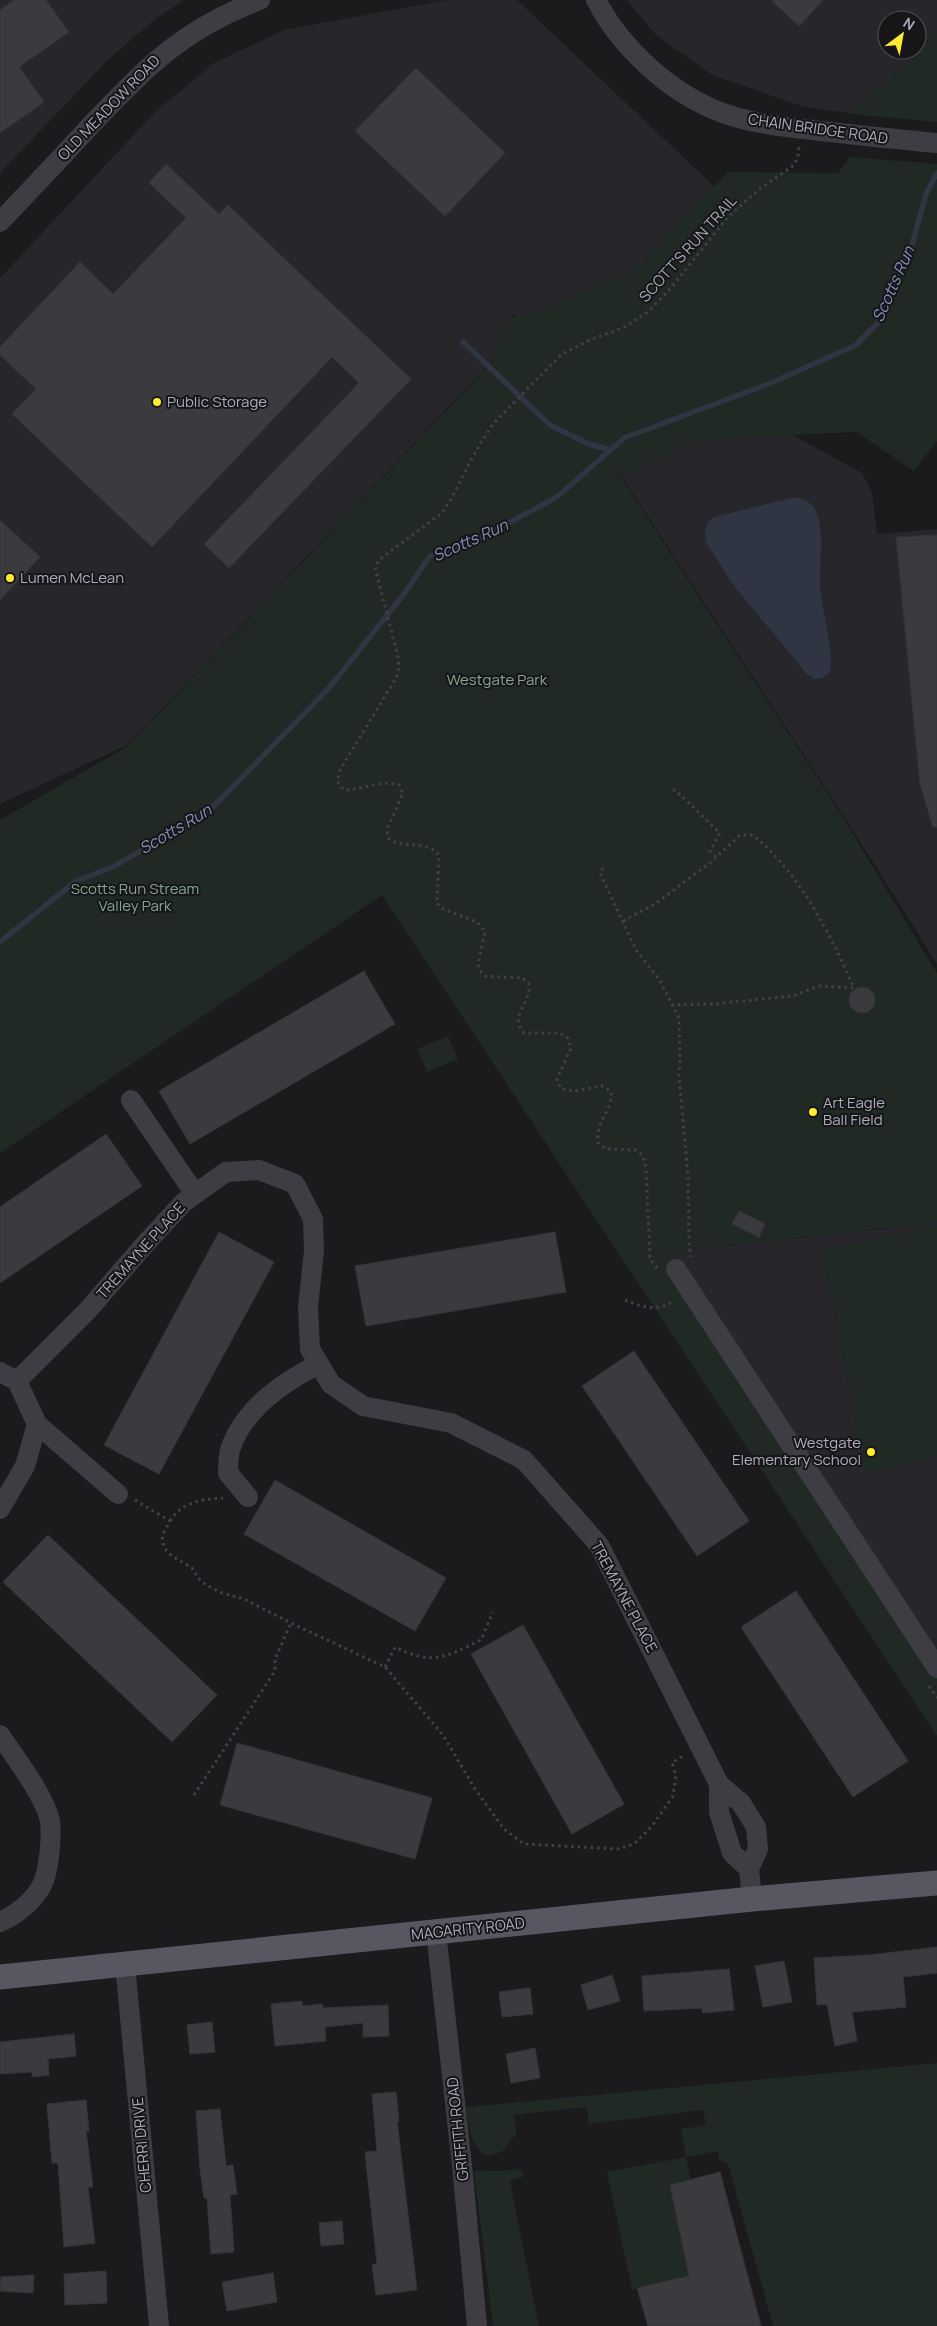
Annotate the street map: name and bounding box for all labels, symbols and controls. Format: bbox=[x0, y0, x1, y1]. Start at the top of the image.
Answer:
north arrow bbox=[877, 10, 927, 60]
text: N bbox=[900, 13, 918, 34]
street label: OLD MEADOW ROAD bbox=[53, 50, 165, 165]
street label: CHAIN BRIDGE ROAD bbox=[747, 108, 889, 149]
street label: SCOTT'S RUN TRAIL bbox=[634, 191, 741, 307]
water label: Scotts Run bbox=[867, 242, 920, 325]
place label: Public Storage bbox=[167, 391, 267, 412]
marker: Public Storage bbox=[151, 396, 163, 408]
water label: Scotts Run bbox=[429, 513, 512, 566]
place label: Lumen McLean bbox=[20, 567, 124, 588]
marker: Lumen McLean bbox=[4, 572, 16, 584]
park label: Westgate Park bbox=[447, 669, 548, 690]
water label: Scotts Run bbox=[135, 799, 216, 859]
park label: Scotts Run Stream Valley Park bbox=[71, 878, 199, 916]
place label: Art Eagle Ball Field bbox=[823, 1092, 885, 1130]
marker: Art Eagle Ball Field bbox=[807, 1106, 819, 1118]
street label: TREMAYNE PLACE bbox=[91, 1198, 190, 1304]
place label: Westgate Elementary School bbox=[732, 1432, 861, 1470]
marker: Westgate Elementary School bbox=[865, 1446, 877, 1458]
street label: TREMAYNE PLACE bbox=[586, 1537, 663, 1656]
street label: MAGARITY ROAD bbox=[410, 1912, 526, 1945]
street label: GRIFFITH ROAD bbox=[442, 2076, 473, 2182]
street label: CHERRI DRIVE bbox=[127, 2097, 156, 2194]

